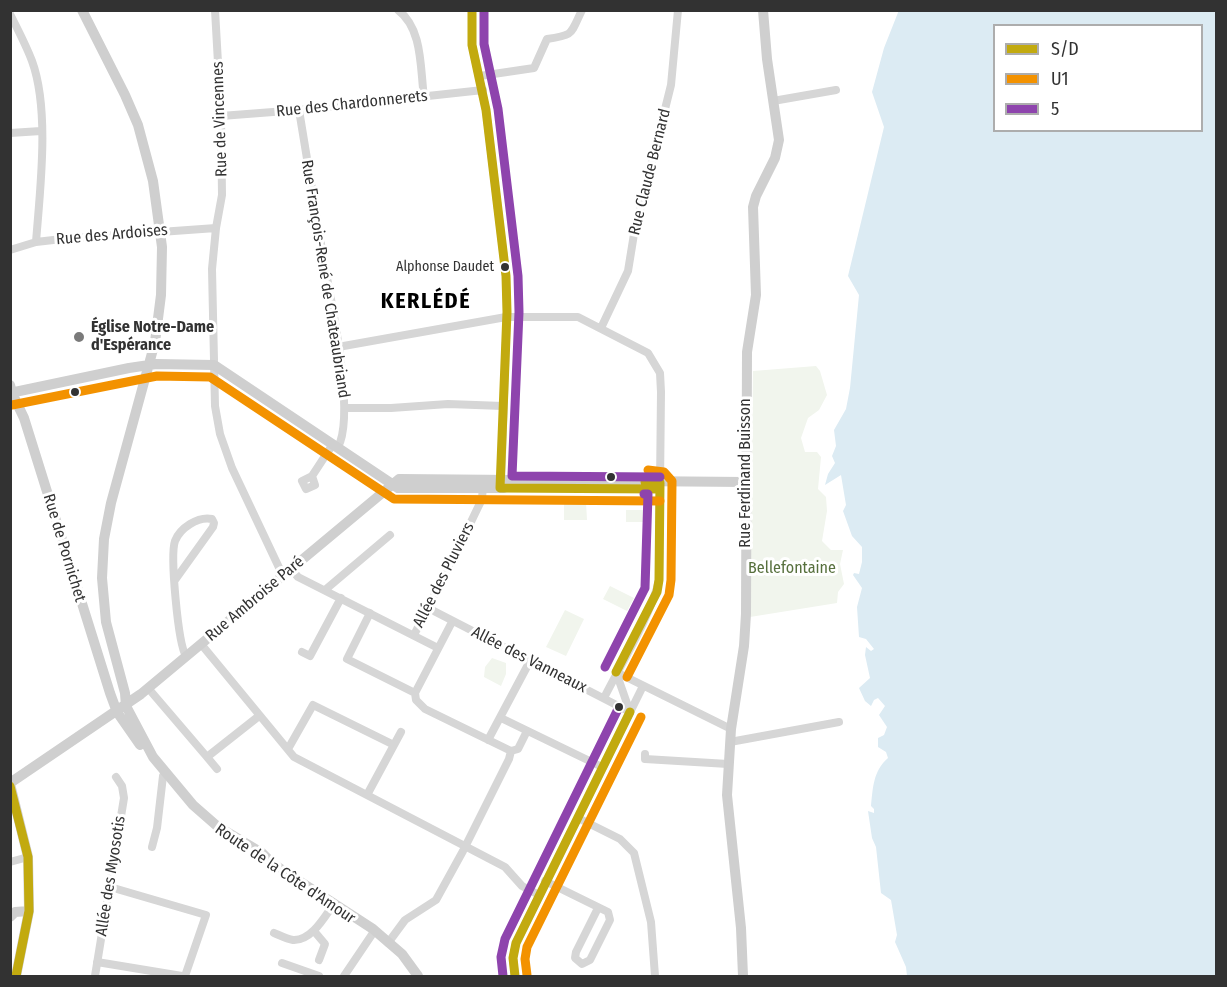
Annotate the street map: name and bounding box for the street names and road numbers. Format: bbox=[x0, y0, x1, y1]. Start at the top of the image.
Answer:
street label: Rue de Vincennes bbox=[208, 61, 232, 177]
street label: Rue des Chardonnerets bbox=[275, 87, 429, 121]
street label: Rue Claude Bernard bbox=[625, 107, 675, 237]
street label: Rue François-René de Chateaubriand bbox=[297, 158, 353, 400]
street label: Rue des Ardoises bbox=[55, 221, 169, 249]
street label: Rue Ferdinand Buisson bbox=[736, 398, 756, 548]
street label: Rue de Pornichet bbox=[38, 492, 90, 604]
street label: Allée des Pluviers bbox=[409, 519, 479, 631]
street label: Rue Ambroise Paré bbox=[202, 552, 308, 646]
street label: Allée des Vanneaux bbox=[468, 623, 590, 697]
street label: Allée des Myosotis bbox=[92, 814, 130, 938]
street label: Route de la Côte d'Amour bbox=[211, 820, 359, 928]

